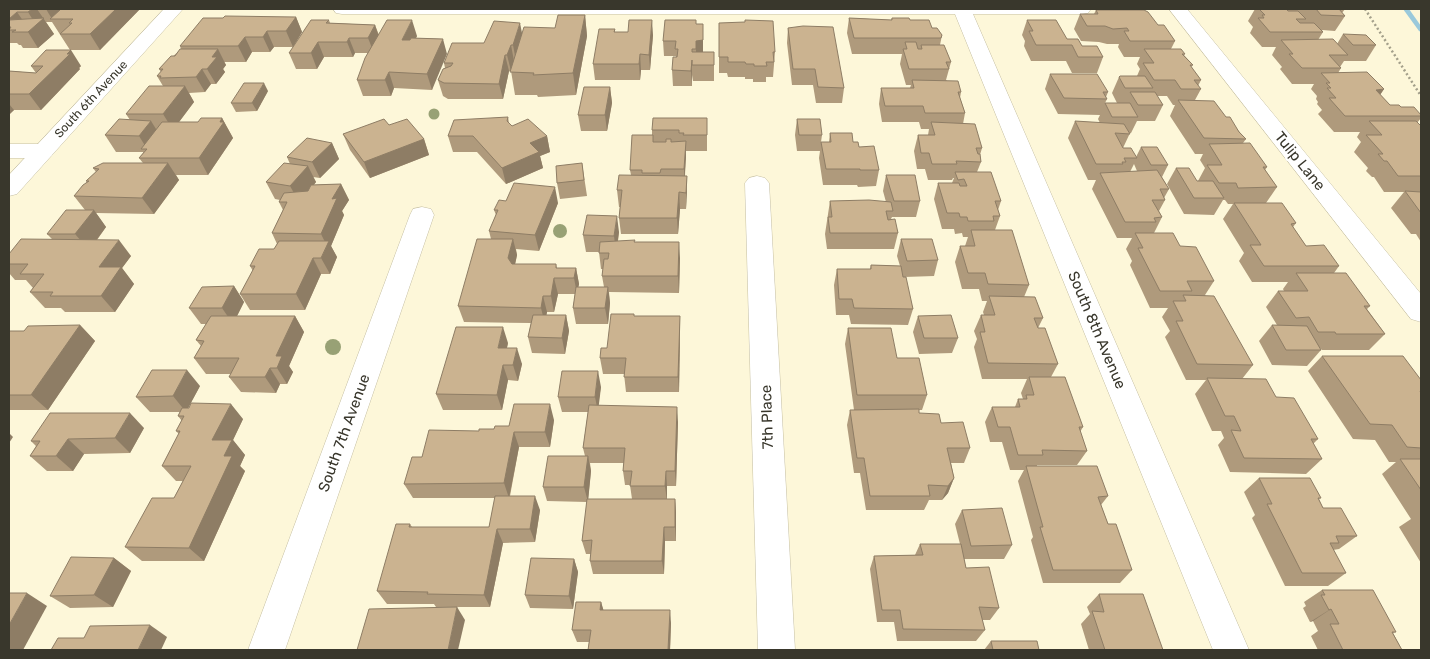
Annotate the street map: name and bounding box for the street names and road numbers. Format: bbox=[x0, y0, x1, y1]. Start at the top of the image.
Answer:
street label: South 6th Avenue bbox=[52, 57, 131, 140]
street label: Tulip Lane bbox=[1271, 128, 1329, 194]
street label: South 8th Avenue bbox=[1064, 268, 1130, 392]
street label: South 7th Avenue bbox=[314, 372, 374, 494]
street label: 7th Place bbox=[757, 384, 777, 450]

